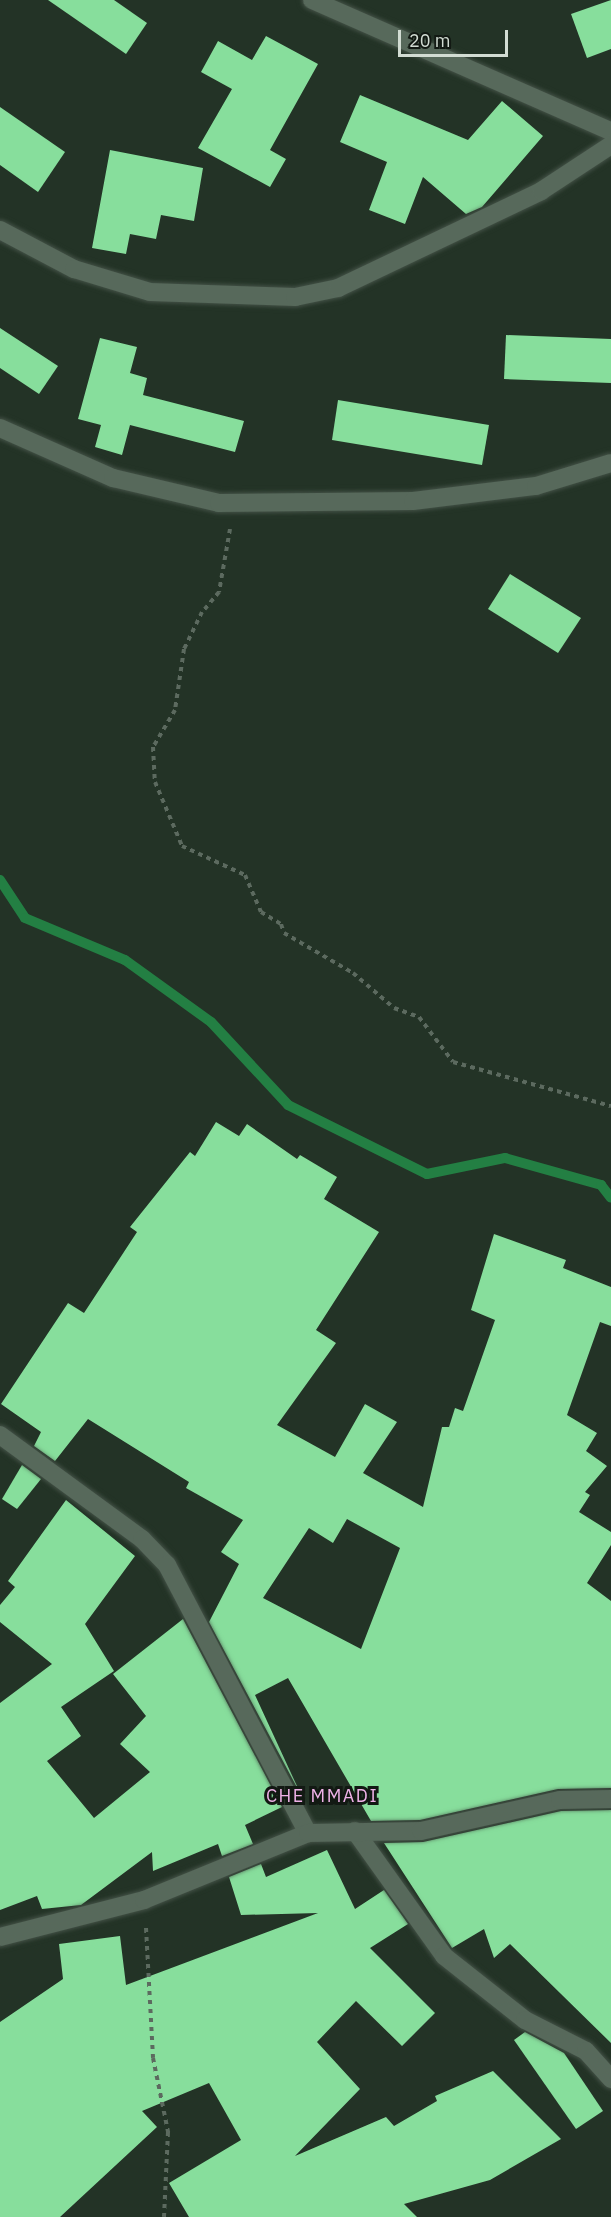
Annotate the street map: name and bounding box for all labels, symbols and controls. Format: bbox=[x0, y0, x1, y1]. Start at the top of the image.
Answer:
scale bar bbox=[401, 18, 510, 56]
text: 20 m bbox=[409, 29, 451, 52]
district label: CHE MMADI bbox=[266, 1785, 378, 1807]

